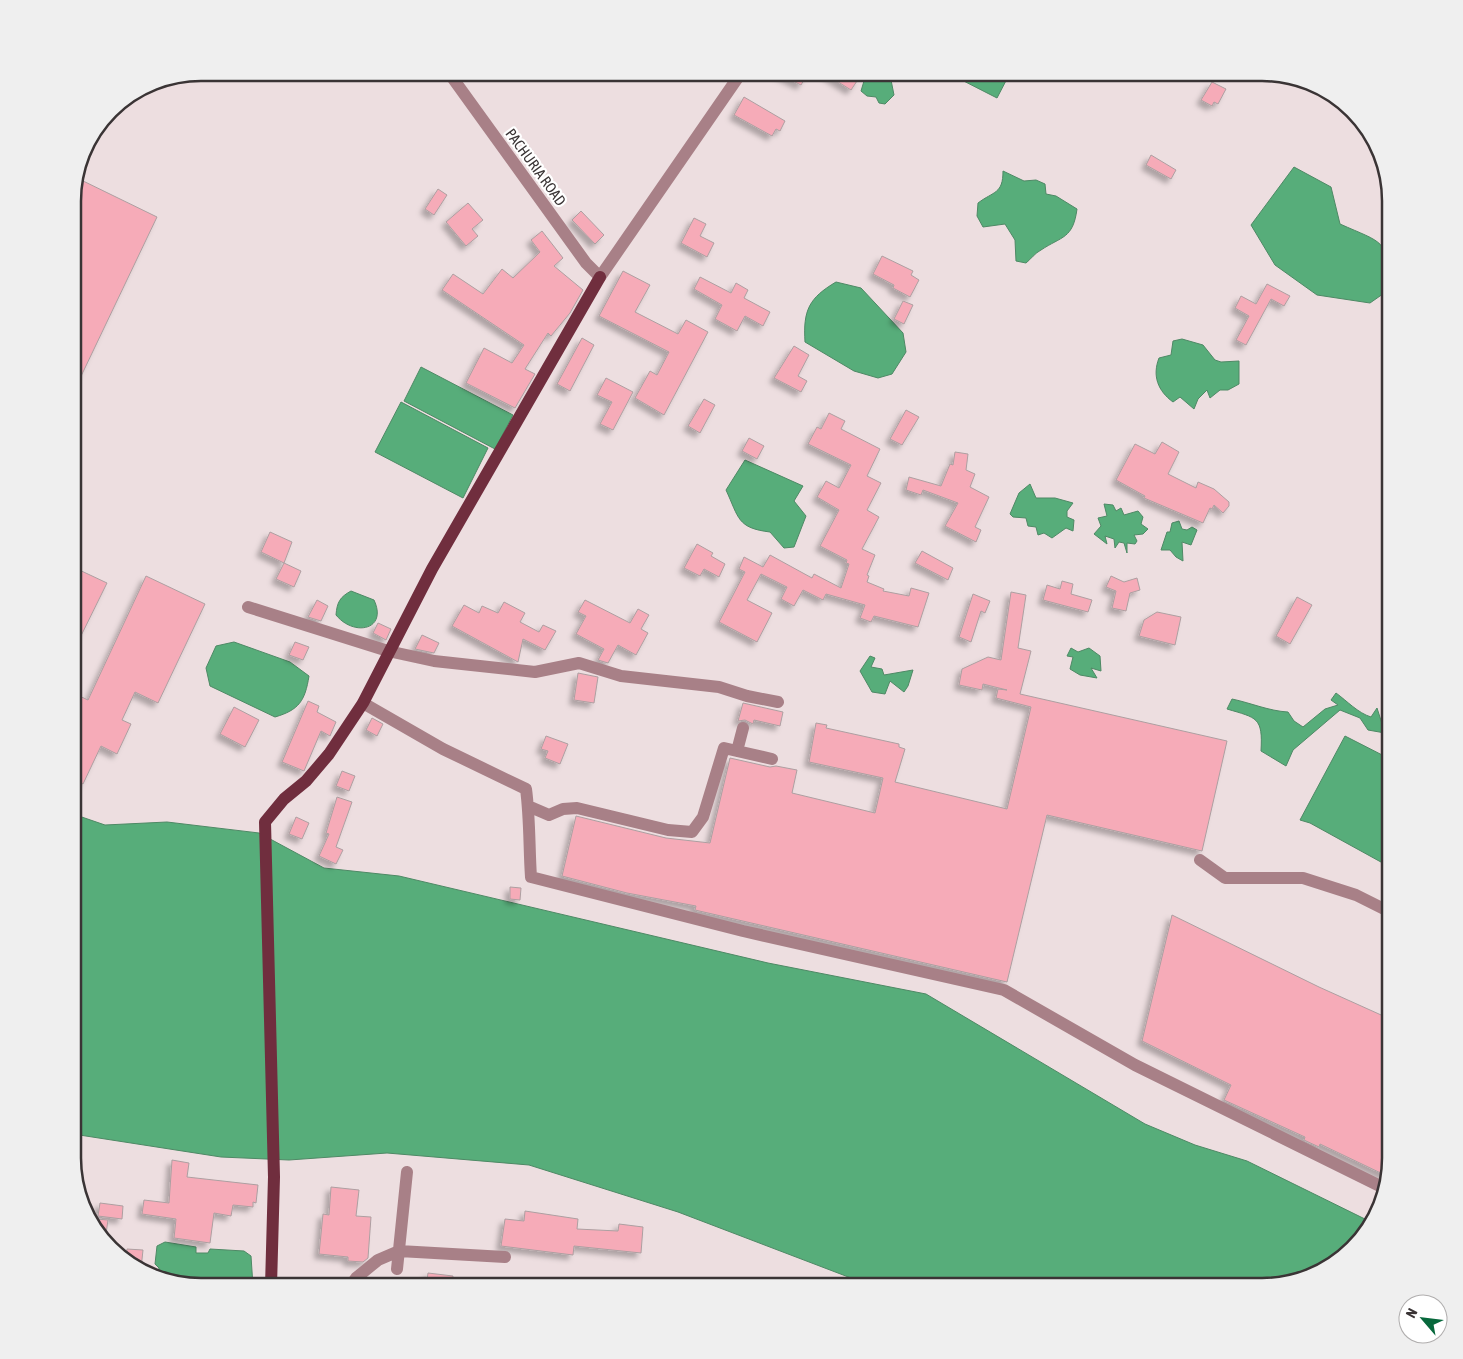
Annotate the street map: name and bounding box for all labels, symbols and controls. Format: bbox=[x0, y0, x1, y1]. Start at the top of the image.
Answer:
street label: PACHURIA ROAD bbox=[502, 125, 570, 209]
north arrow bbox=[1398, 1294, 1448, 1344]
text: N bbox=[1403, 1305, 1421, 1320]

